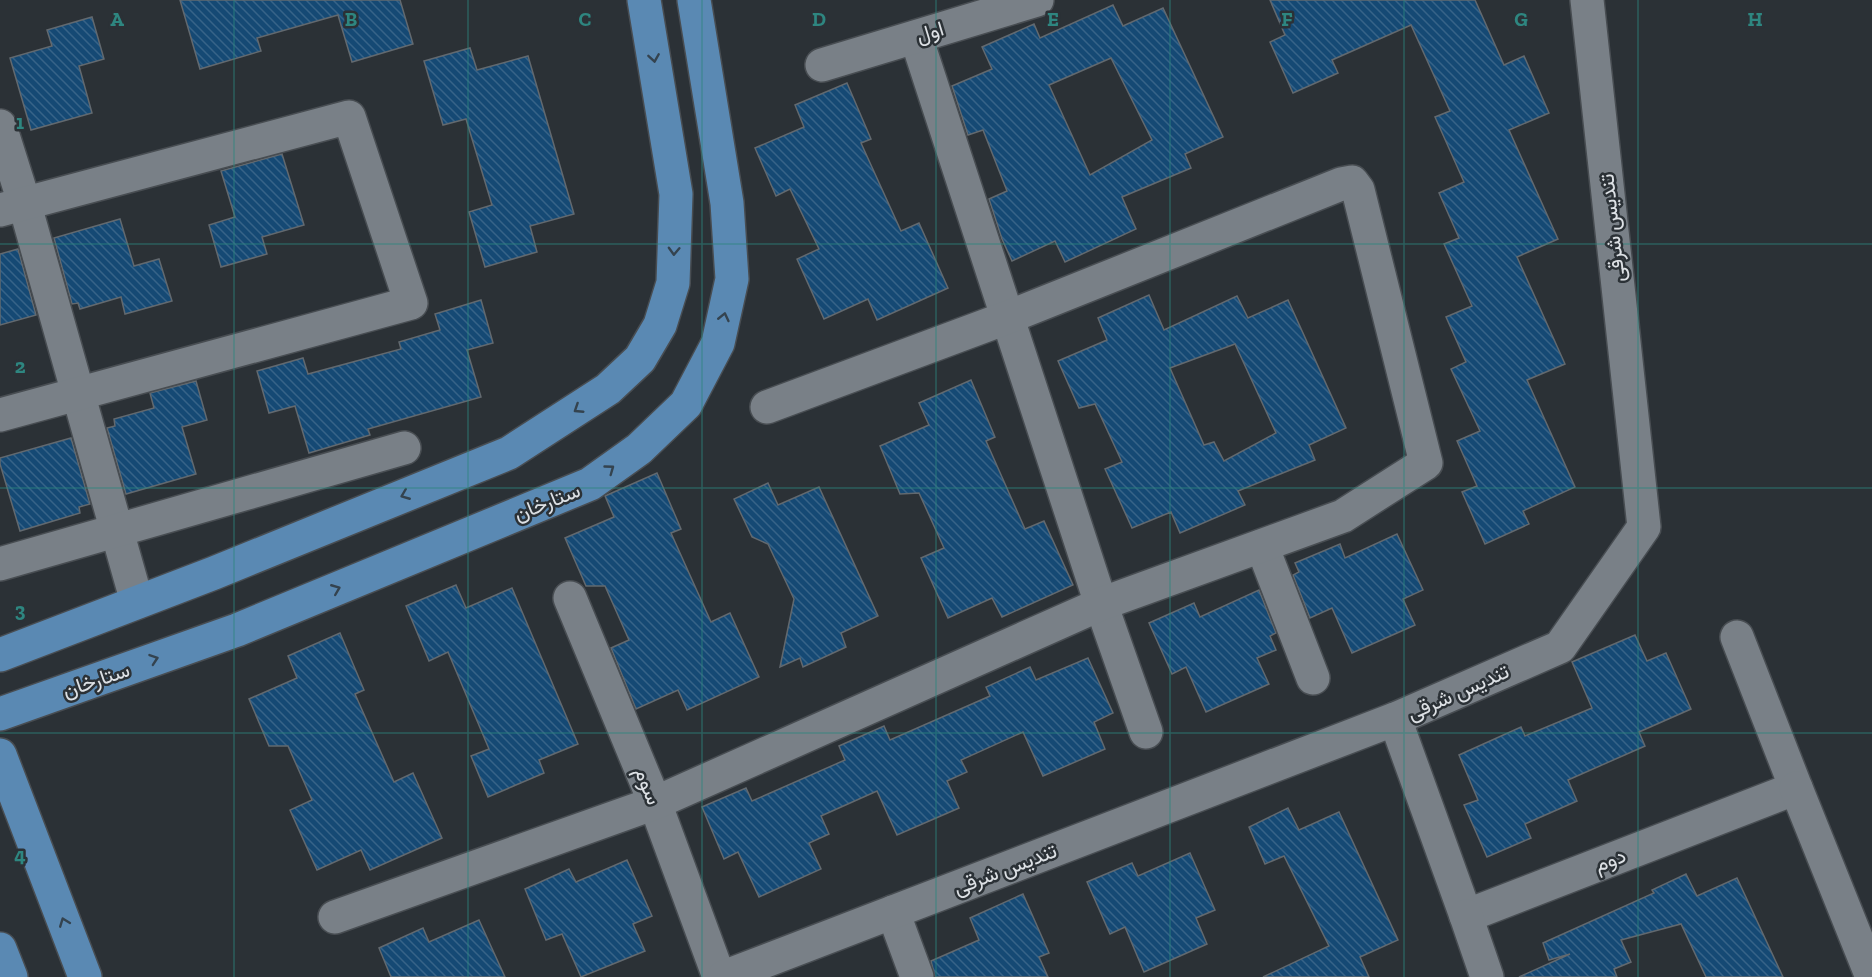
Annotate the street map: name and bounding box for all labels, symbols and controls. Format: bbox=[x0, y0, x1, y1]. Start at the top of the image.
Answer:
text: A bbox=[110, 7, 124, 31]
text: B bbox=[345, 7, 357, 31]
text: C bbox=[579, 7, 592, 31]
text: D bbox=[812, 7, 826, 31]
text: E bbox=[1047, 7, 1059, 31]
text: F bbox=[1281, 7, 1293, 31]
text: G bbox=[1514, 7, 1528, 31]
text: H bbox=[1747, 7, 1763, 31]
street label: اول bbox=[913, 16, 947, 48]
one-way arrow bbox=[647, 52, 660, 62]
text: 1 bbox=[16, 110, 24, 134]
street label: تندیس شرقی bbox=[1593, 172, 1631, 284]
one-way arrow bbox=[668, 246, 680, 255]
one-way arrow bbox=[716, 313, 729, 323]
text: 2 bbox=[15, 354, 26, 378]
one-way arrow bbox=[574, 401, 584, 413]
one-way arrow bbox=[604, 465, 615, 476]
street label: ستارخان bbox=[510, 477, 584, 527]
one-way arrow bbox=[400, 488, 411, 500]
one-way arrow bbox=[330, 584, 341, 596]
text: 3 bbox=[15, 598, 26, 622]
one-way arrow bbox=[148, 654, 159, 667]
street label: ستارخان bbox=[59, 656, 133, 704]
street label: تندیس شرقی bbox=[1403, 658, 1513, 726]
street label: سوم bbox=[628, 763, 667, 809]
street label: تندیس شرقی bbox=[949, 837, 1061, 901]
street label: دوم bbox=[1590, 842, 1630, 879]
text: 4 bbox=[14, 843, 26, 867]
one-way arrow bbox=[59, 918, 71, 929]

